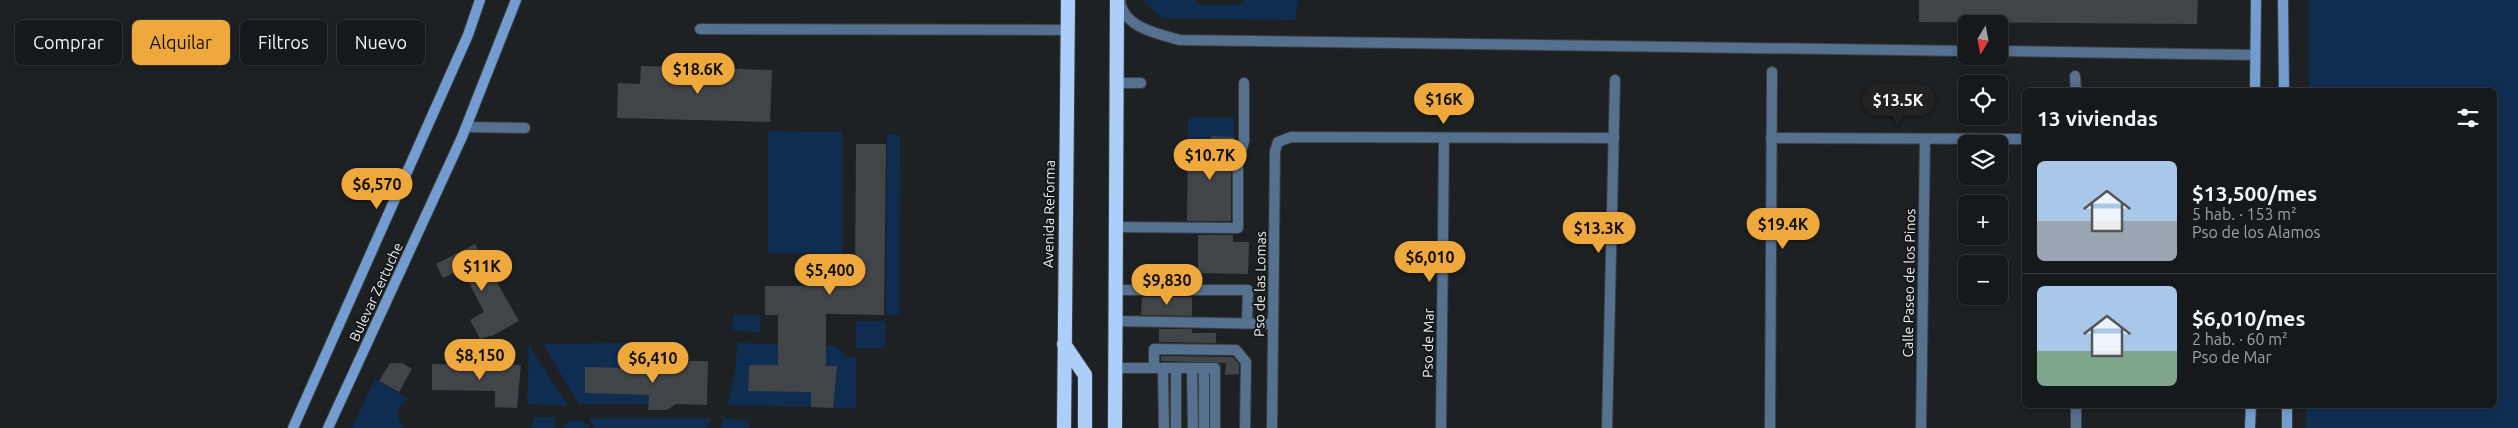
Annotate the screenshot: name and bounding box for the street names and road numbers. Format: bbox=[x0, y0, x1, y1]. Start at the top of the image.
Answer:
street label: Avenida Reforma bbox=[1040, 160, 1058, 268]
street label: Calle Paseo de los Pinos bbox=[1900, 208, 1918, 358]
street label: Pso de las Lomas bbox=[1251, 231, 1269, 337]
street label: Bulevar Zertuche bbox=[346, 240, 406, 344]
street label: Pso de Mar bbox=[1419, 307, 1437, 378]

